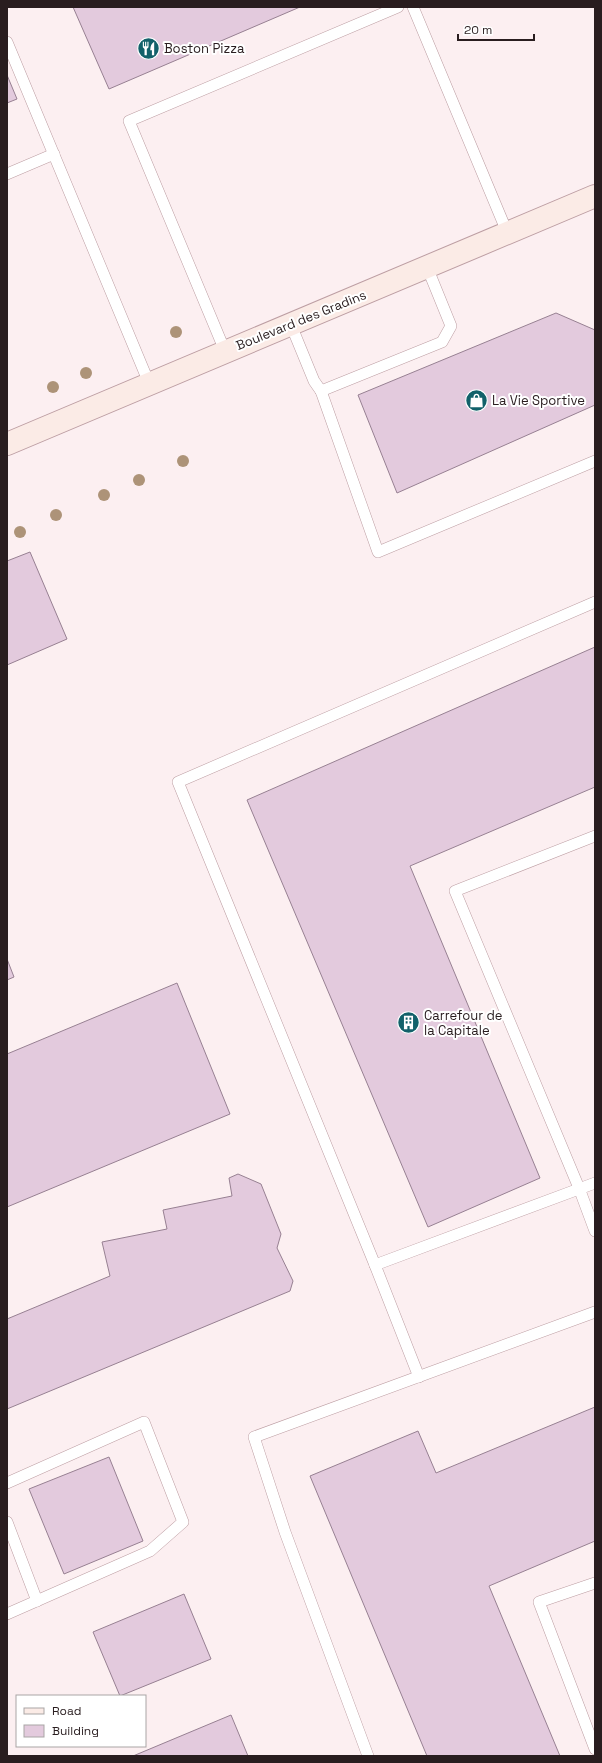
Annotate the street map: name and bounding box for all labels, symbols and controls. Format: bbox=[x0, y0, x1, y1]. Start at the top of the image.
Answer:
scale bar bbox=[458, 16, 534, 42]
text: 20 m bbox=[464, 22, 492, 38]
restaurant icon: Boston Pizza bbox=[135, 35, 161, 61]
place label: Boston Pizza bbox=[164, 40, 245, 57]
street label: Boulevard des Gradins bbox=[233, 286, 369, 354]
shop icon: La Vie Sportive bbox=[464, 387, 490, 413]
place label: La Vie Sportive bbox=[492, 392, 585, 409]
place label: Carrefour de la Capitale bbox=[424, 1007, 503, 1039]
building icon: Carrefour de la Capitale bbox=[395, 1009, 421, 1035]
legend bbox=[16, 1695, 146, 1747]
text: Road bbox=[52, 1703, 81, 1719]
text: Building bbox=[52, 1723, 99, 1739]

